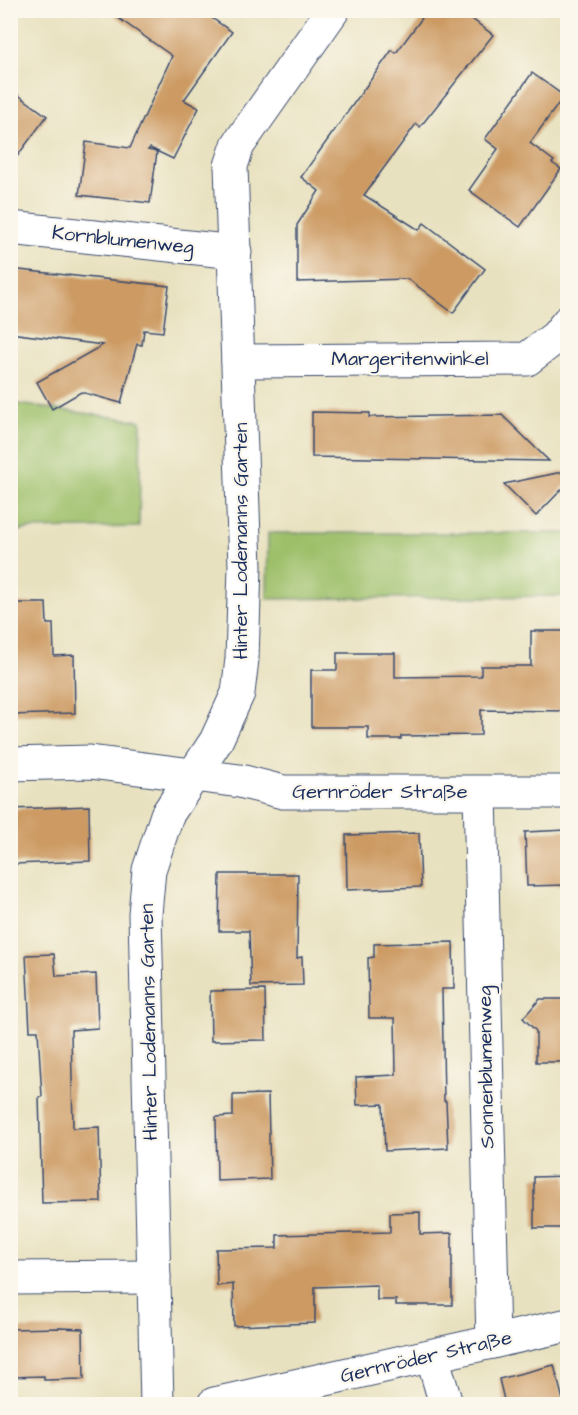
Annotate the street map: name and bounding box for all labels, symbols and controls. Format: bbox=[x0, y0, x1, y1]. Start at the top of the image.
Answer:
street label: Kornblumenweg bbox=[51, 219, 195, 262]
street label: Margeritenwinkel bbox=[331, 345, 489, 374]
street label: Hinter Lodemanns Garten bbox=[227, 422, 255, 660]
street label: Gernröder Straße bbox=[292, 778, 468, 806]
street label: Hinter Lodemanns Garten bbox=[133, 903, 165, 1141]
street label: Sonnenblumenweg bbox=[471, 985, 502, 1149]
street label: Gernröder Straße bbox=[337, 1324, 515, 1390]

